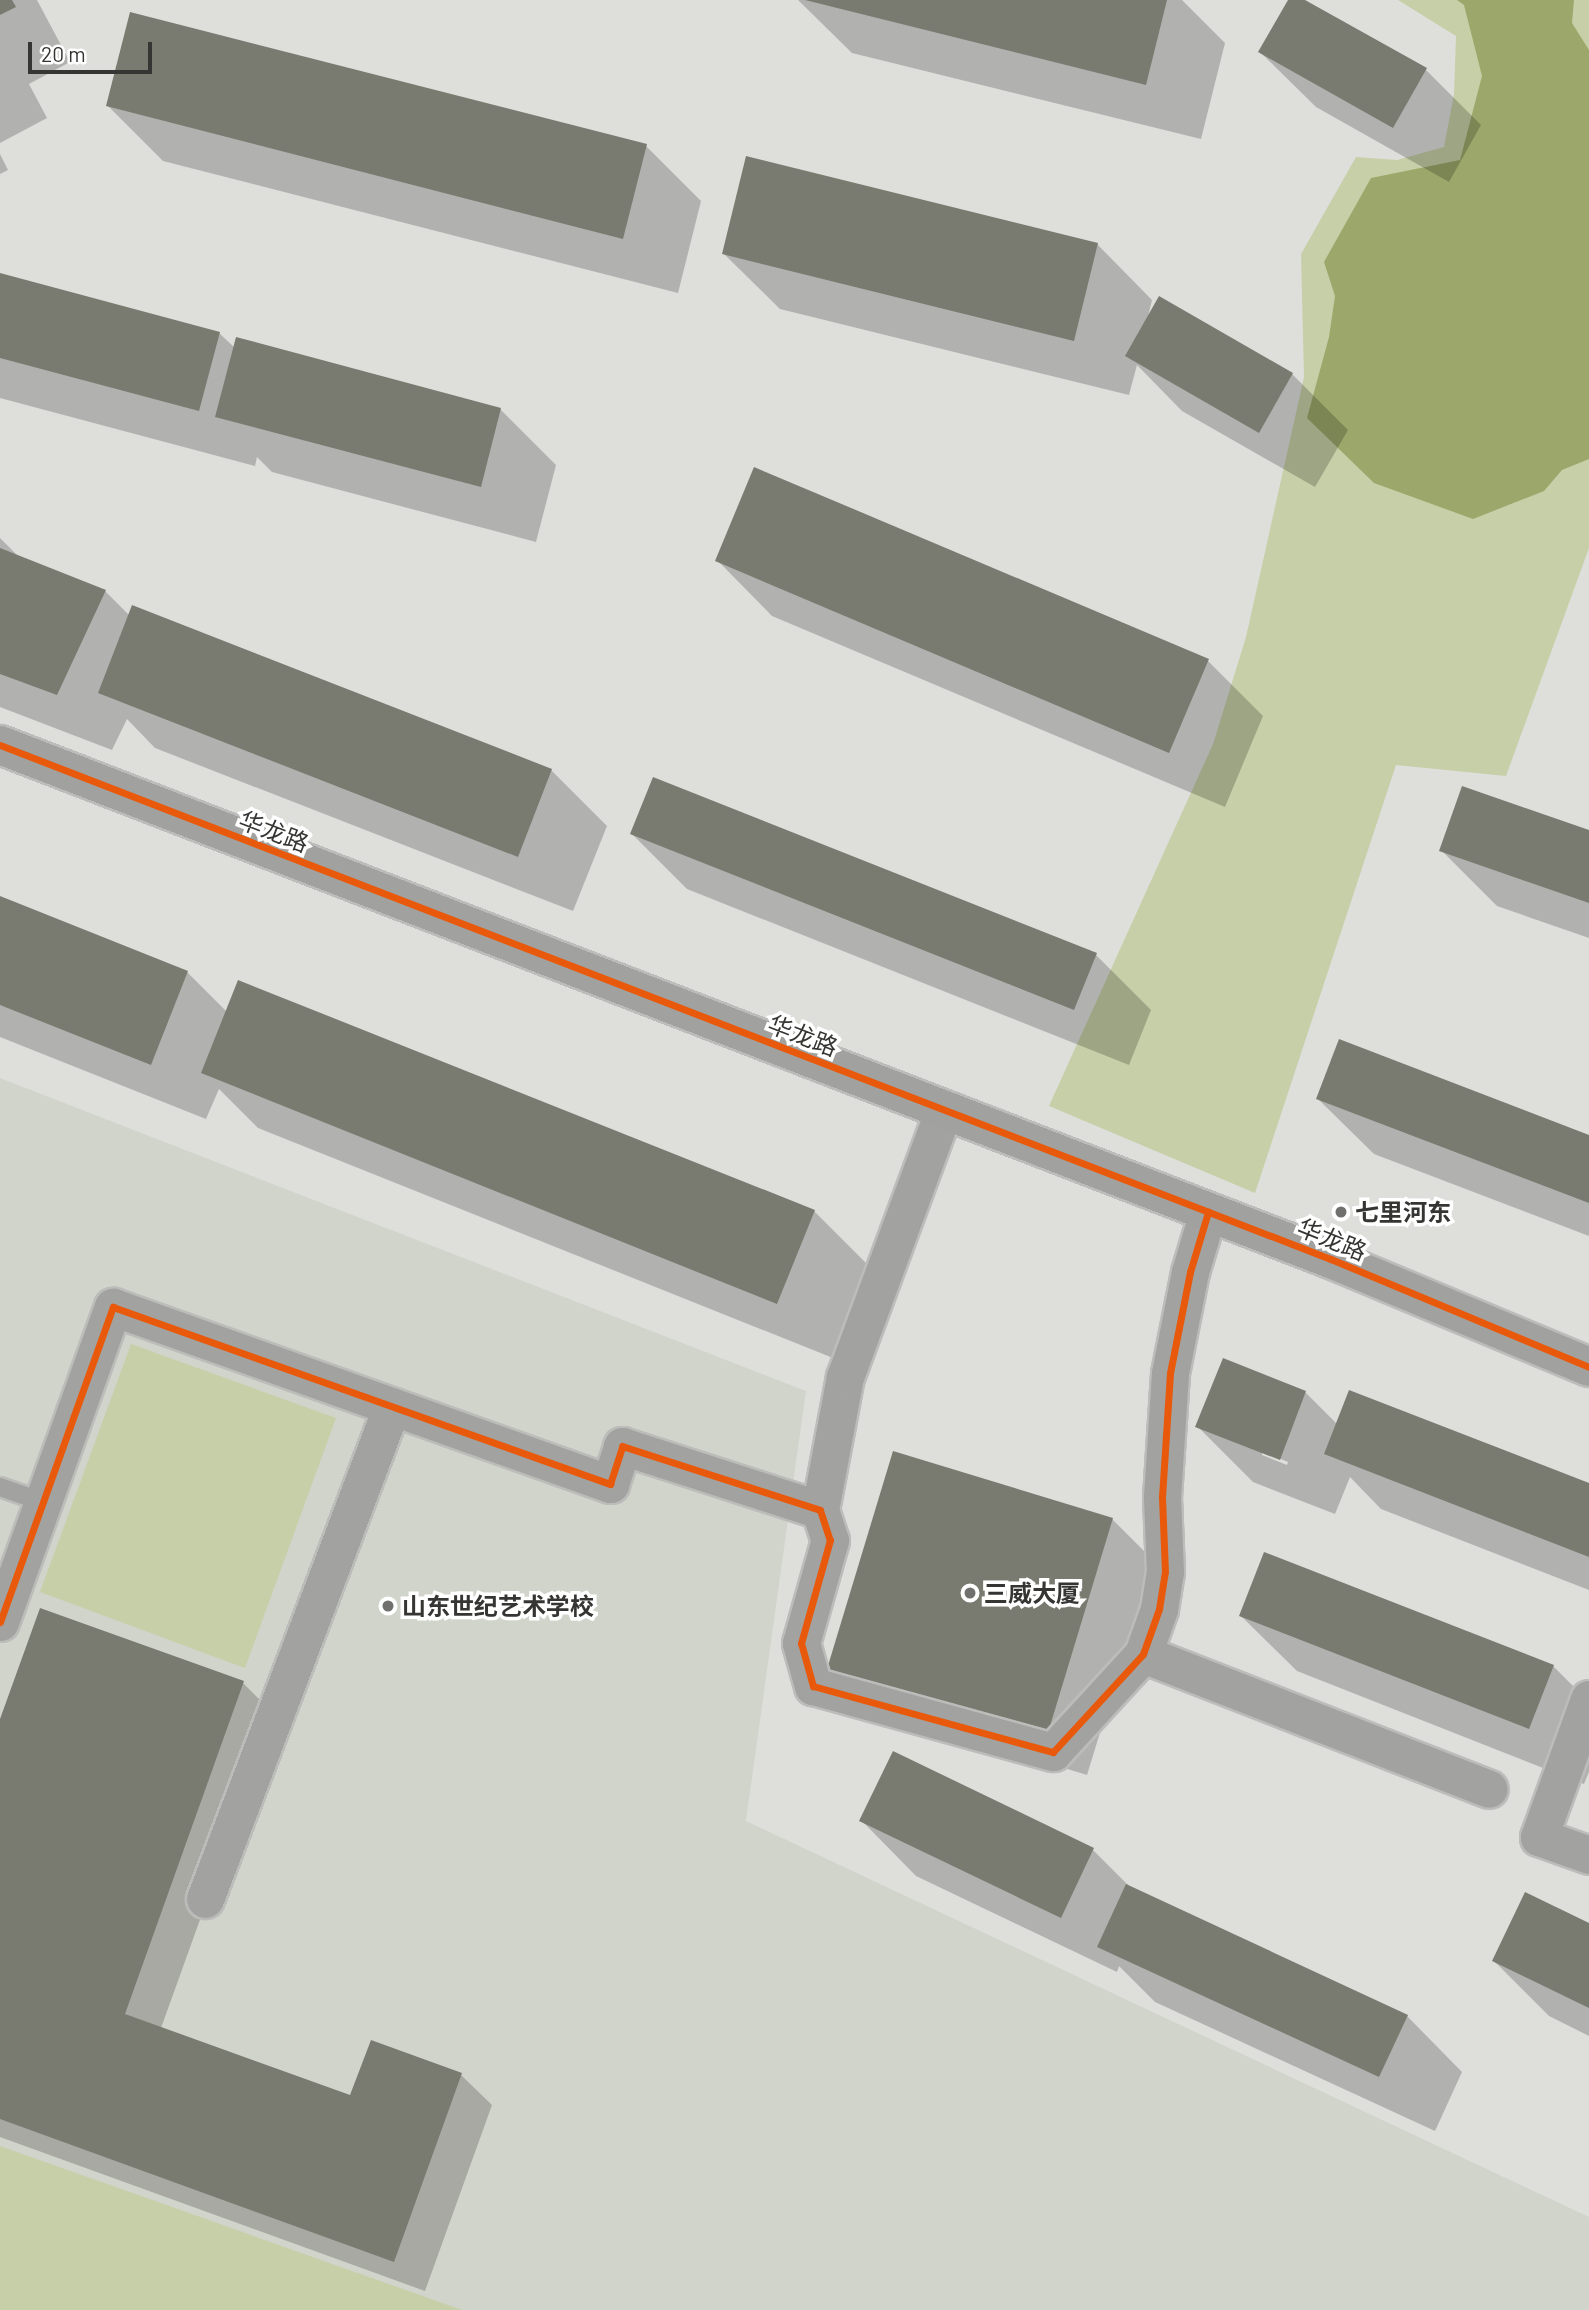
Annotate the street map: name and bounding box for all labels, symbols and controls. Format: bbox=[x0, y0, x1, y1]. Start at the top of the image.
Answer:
scale bar bbox=[32, 28, 156, 72]
text: 20 m bbox=[41, 41, 86, 66]
street label: 华龙路 bbox=[235, 805, 313, 857]
street label: 华龙路 bbox=[764, 1009, 842, 1061]
place label: 七里河东 bbox=[1355, 1198, 1451, 1226]
marker: 七里河东 bbox=[1333, 1204, 1349, 1220]
street label: 华龙路 bbox=[1293, 1212, 1371, 1266]
place label: 三威大厦 bbox=[984, 1579, 1080, 1607]
marker: 三威大厦 bbox=[962, 1585, 978, 1601]
place label: 山东世纪艺术学校 bbox=[402, 1592, 594, 1620]
marker: 山东世纪艺术学校 bbox=[380, 1598, 396, 1614]

